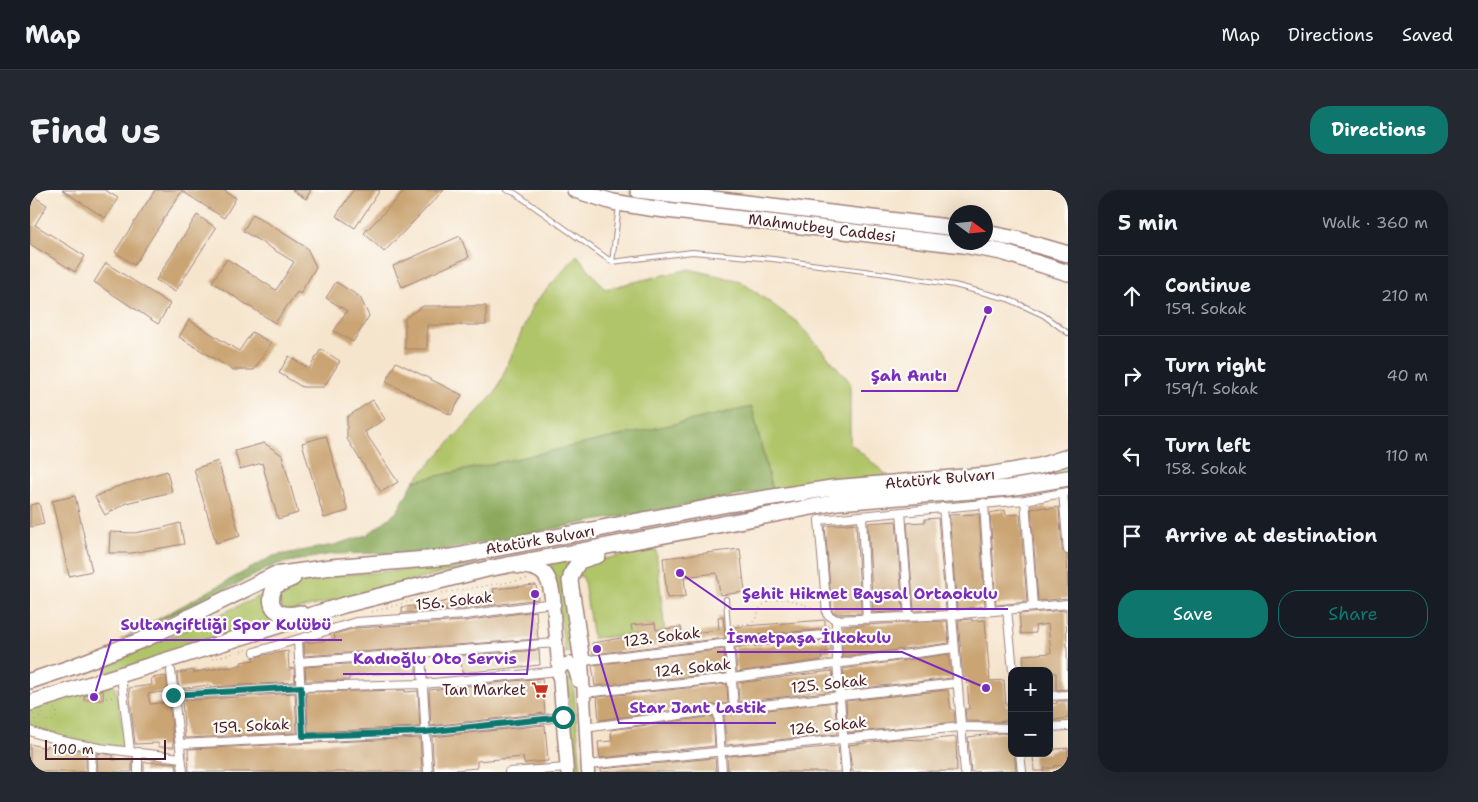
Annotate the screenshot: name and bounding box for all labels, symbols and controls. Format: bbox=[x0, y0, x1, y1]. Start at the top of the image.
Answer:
text: Map bbox=[25, 19, 81, 51]
text: Map bbox=[1222, 23, 1260, 47]
text: Directions bbox=[1288, 23, 1374, 47]
text: Saved bbox=[1402, 23, 1453, 47]
button: Directions bbox=[1310, 106, 1448, 154]
text: Find us bbox=[30, 107, 161, 154]
north arrow bbox=[948, 205, 993, 250]
street label: Mahmutbey Caddesi bbox=[747, 209, 897, 247]
text: 5 min bbox=[1118, 209, 1178, 237]
text: Walk · 360 m bbox=[1322, 212, 1428, 233]
text: Continue bbox=[1165, 273, 1251, 298]
icon: ahead bbox=[1118, 282, 1146, 310]
text: 210 m bbox=[1381, 285, 1428, 306]
text: 159. Sokak bbox=[1165, 298, 1247, 319]
text: Turn right bbox=[1165, 353, 1266, 378]
callout: Şah Anıtı bbox=[861, 360, 957, 391]
icon: right bbox=[1118, 362, 1146, 390]
text: Şah Anıtı bbox=[871, 365, 947, 386]
text: 40 m bbox=[1386, 365, 1428, 386]
text: 159/1. Sokak bbox=[1165, 378, 1258, 399]
text: Turn left bbox=[1165, 433, 1251, 458]
icon: left bbox=[1118, 442, 1146, 470]
text: 110 m bbox=[1385, 445, 1428, 466]
text: 158. Sokak bbox=[1165, 458, 1247, 479]
street label: Atatürk Bulvarı bbox=[884, 464, 996, 494]
street label: Atatürk Bulvarı bbox=[484, 521, 596, 559]
icon: arrive bbox=[1118, 522, 1146, 550]
text: Arrive at destination bbox=[1165, 523, 1377, 548]
callout: Şehit Hikmet Baysal Ortaokulu bbox=[732, 578, 1008, 609]
text: Şehit Hikmet Baysal Ortaokulu bbox=[742, 583, 998, 604]
street label: 156. Sokak bbox=[415, 587, 493, 615]
button: Save bbox=[1118, 590, 1268, 638]
button: Share bbox=[1278, 590, 1428, 638]
callout: Sultançiftliği Spor Kulübü bbox=[111, 609, 342, 640]
text: Sultançiftliği Spor Kulübü bbox=[120, 614, 332, 635]
callout: İsmetpaşa İlkokulu bbox=[717, 621, 902, 652]
street label: 123. Sokak bbox=[622, 622, 702, 652]
text: İsmetpaşa İlkokulu bbox=[727, 627, 891, 648]
callout: Kadıoğlu Oto Servis bbox=[343, 643, 527, 674]
text: Kadıoğlu Oto Servis bbox=[353, 648, 517, 669]
street label: 124. Sokak bbox=[654, 654, 732, 682]
map controls bbox=[1008, 667, 1053, 757]
button: + bbox=[1008, 667, 1053, 712]
street label: 125. Sokak bbox=[790, 670, 868, 698]
place label: Tan Market bbox=[442, 680, 526, 700]
supermarket icon: Tan Market bbox=[530, 680, 550, 700]
route end bbox=[162, 684, 185, 707]
callout: Star Jant Lastik bbox=[619, 692, 776, 723]
text: Star Jant Lastik bbox=[629, 697, 767, 718]
route start bbox=[552, 706, 575, 729]
street label: 126. Sokak bbox=[788, 712, 868, 740]
button: − bbox=[1008, 712, 1053, 757]
street label: 159. Sokak bbox=[212, 714, 290, 738]
scale bar bbox=[45, 737, 166, 760]
text: 100 m bbox=[52, 740, 94, 758]

